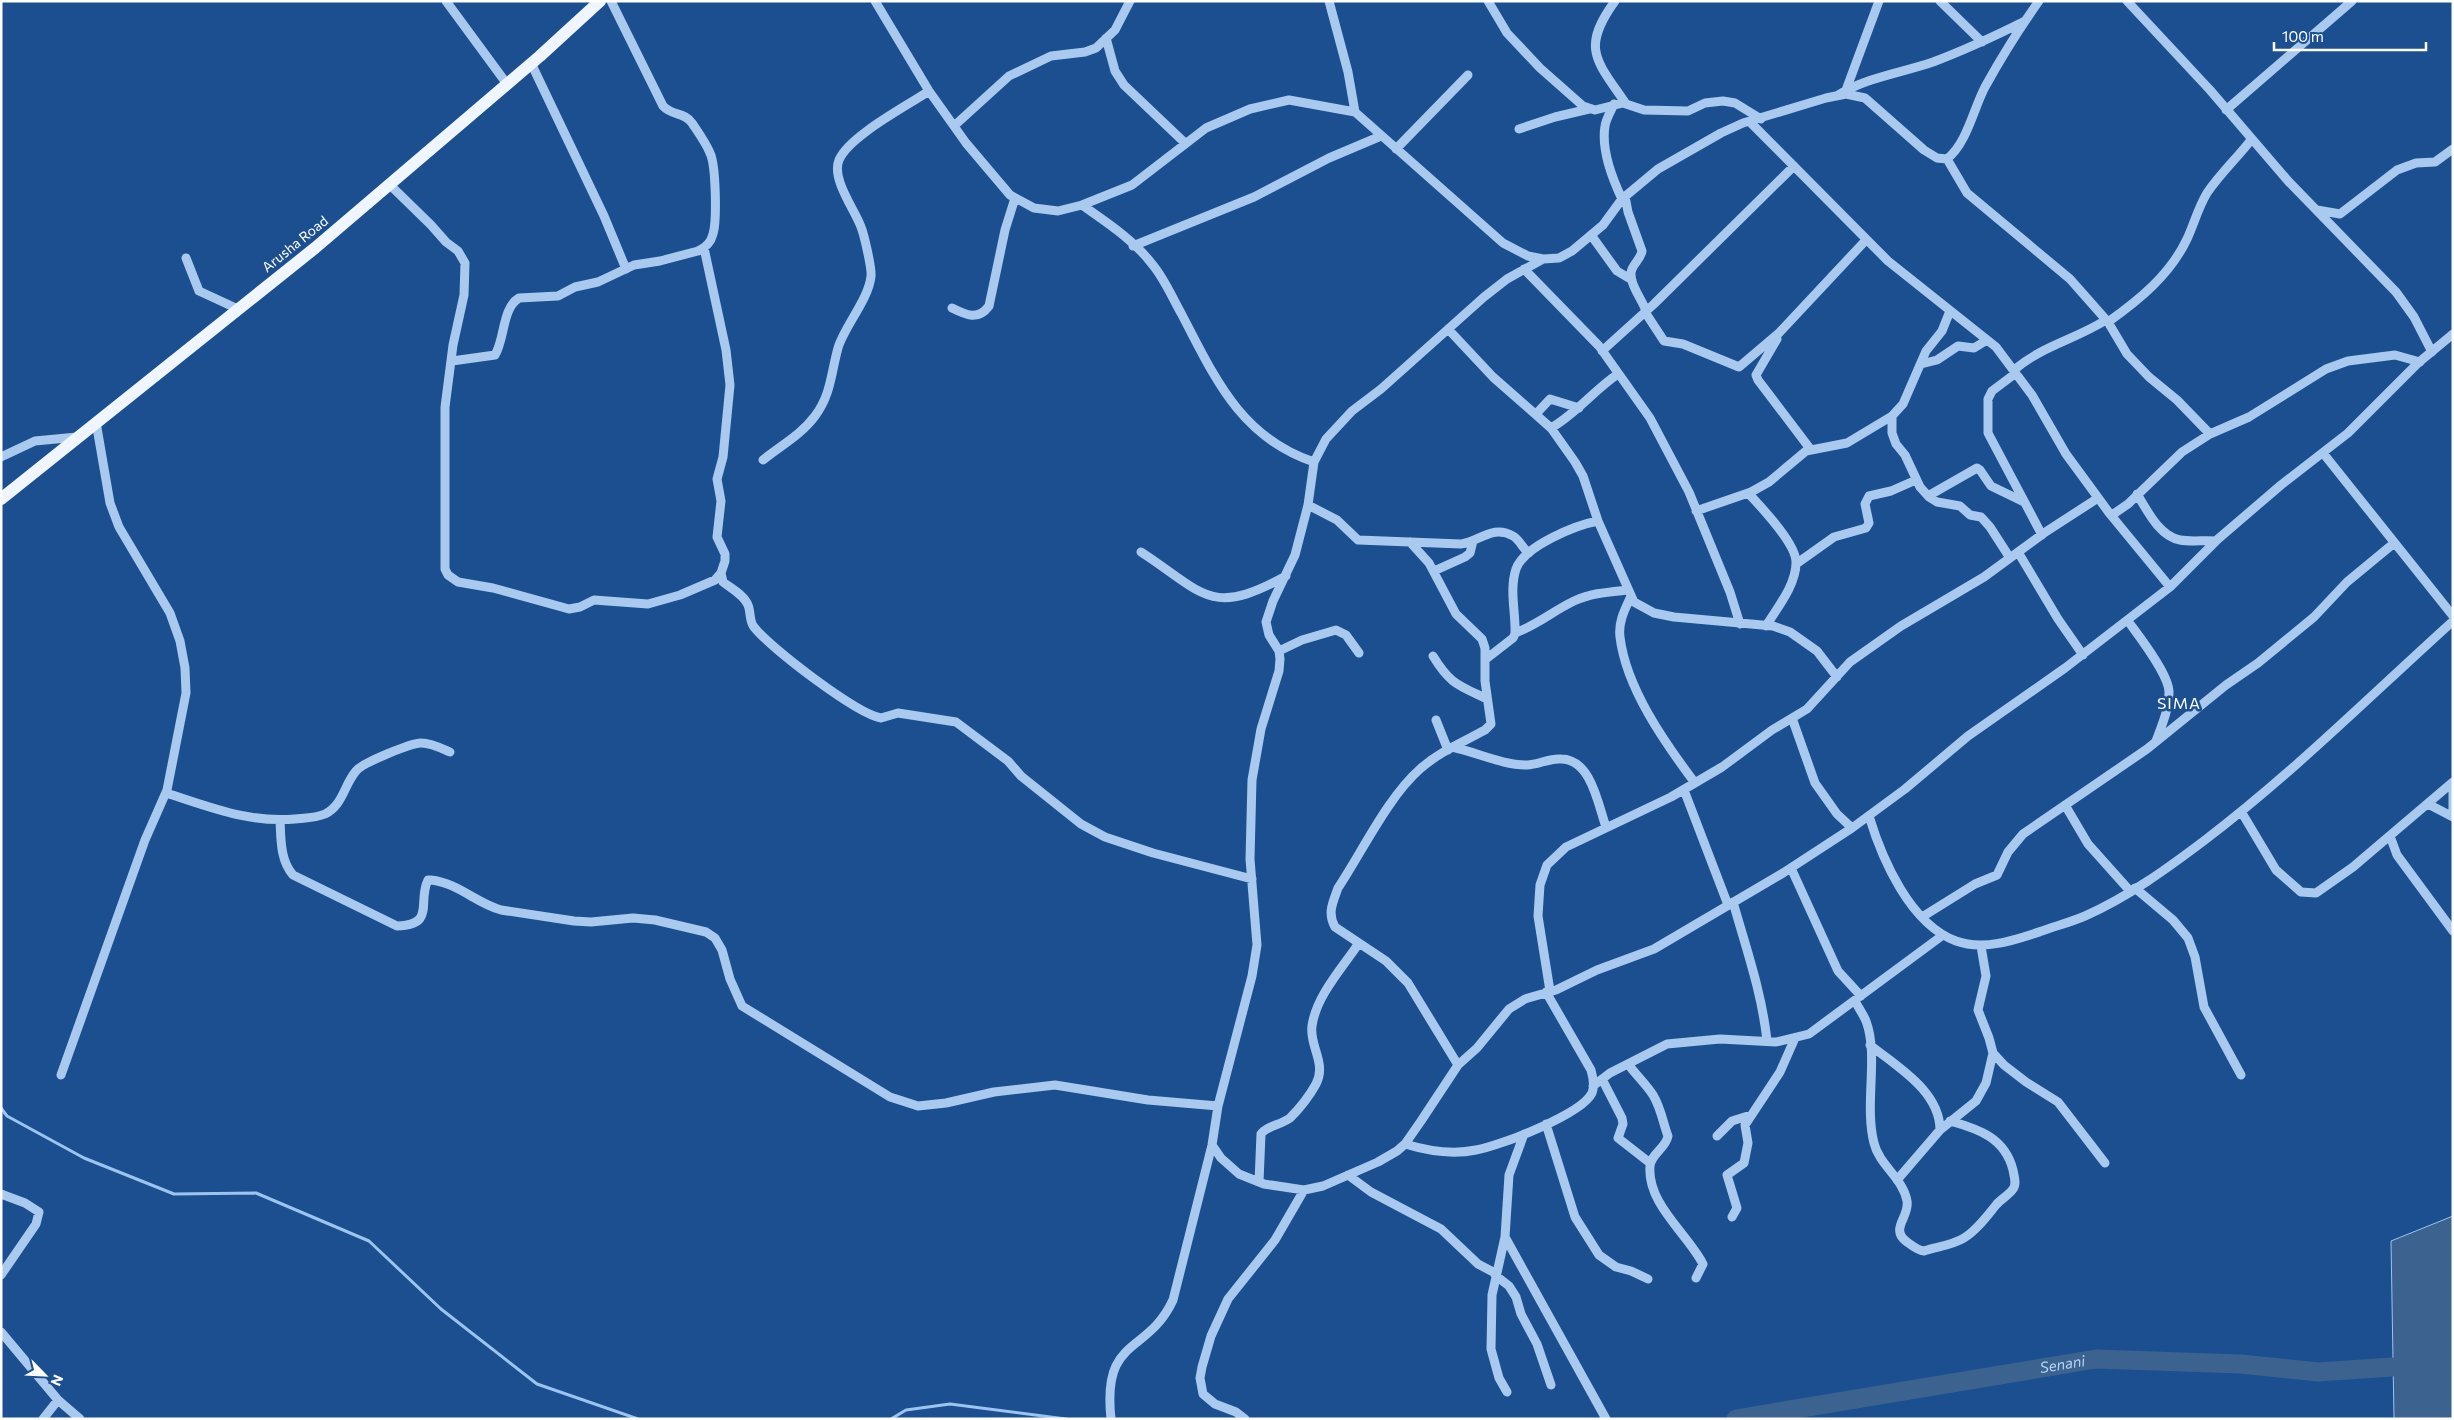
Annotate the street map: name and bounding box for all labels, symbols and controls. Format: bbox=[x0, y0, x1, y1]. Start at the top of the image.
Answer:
scale bar bbox=[2274, 20, 2426, 52]
text: 100 m bbox=[2282, 27, 2324, 45]
street label: Arusha Road bbox=[258, 212, 331, 275]
district label: SIMA bbox=[2157, 693, 2201, 712]
north arrow bbox=[20, 1350, 70, 1400]
water label: Senani bbox=[2038, 1351, 2087, 1376]
text: N bbox=[47, 1372, 67, 1389]

